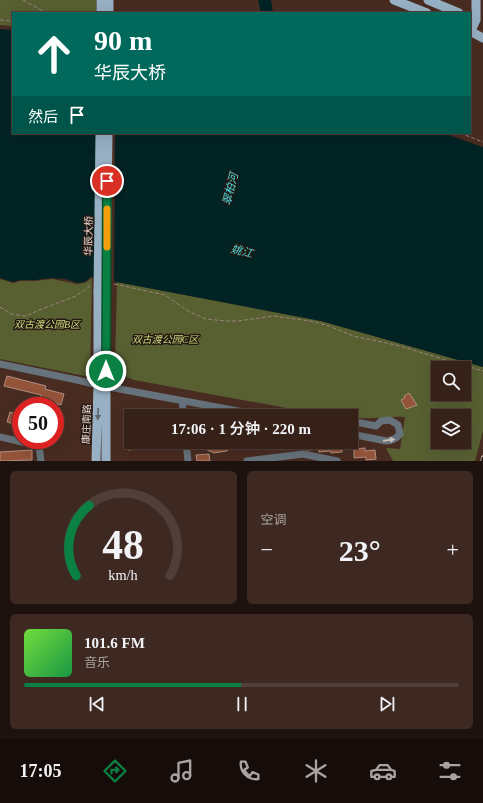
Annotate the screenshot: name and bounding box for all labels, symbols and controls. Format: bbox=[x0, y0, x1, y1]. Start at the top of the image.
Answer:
text: 90 m bbox=[94, 25, 152, 56]
icon: ahead bbox=[28, 28, 80, 80]
text: 华辰大桥 bbox=[94, 63, 166, 83]
icon: arrive bbox=[66, 104, 88, 126]
text: 然后 bbox=[28, 109, 58, 125]
pin bbox=[90, 164, 124, 198]
icon: arrive bbox=[96, 170, 118, 192]
water label: 翠柏河 bbox=[220, 170, 240, 206]
street label: 华辰大桥 bbox=[83, 216, 94, 256]
water label: 姚江 bbox=[230, 242, 255, 260]
park label: 双古渡公园B区 bbox=[14, 319, 82, 330]
park label: 双古渡公园C区 bbox=[132, 334, 200, 345]
position arrow bbox=[85, 350, 127, 392]
map controls bbox=[431, 361, 471, 449]
button: search bbox=[431, 361, 471, 401]
speed limit sign: 50 bbox=[12, 397, 64, 449]
street label: 康庄南路 bbox=[80, 404, 93, 444]
one-way arrow bbox=[94, 408, 101, 420]
button: layers bbox=[431, 409, 471, 449]
text: 17:06 · 1 分钟 · 220 m bbox=[171, 421, 311, 437]
one-way arrow bbox=[383, 437, 395, 443]
text: 空调 bbox=[261, 512, 287, 527]
text: 48 bbox=[102, 521, 144, 567]
text: 23° bbox=[339, 534, 381, 567]
text: − bbox=[261, 537, 273, 562]
text: + bbox=[447, 537, 459, 562]
text: km/h bbox=[109, 566, 138, 582]
text: 101.6 FM bbox=[84, 635, 145, 651]
text: 音乐 bbox=[84, 655, 110, 670]
icon: previous bbox=[86, 693, 108, 715]
icon: pause bbox=[231, 693, 253, 715]
icon: next bbox=[376, 693, 398, 715]
icon: directions bbox=[101, 757, 129, 785]
icon: music bbox=[168, 757, 196, 785]
icon: phone bbox=[235, 757, 263, 785]
icon: climate bbox=[302, 757, 330, 785]
icon: car bbox=[369, 757, 397, 785]
icon: filters bbox=[436, 757, 464, 785]
text: 17:05 bbox=[20, 761, 62, 781]

